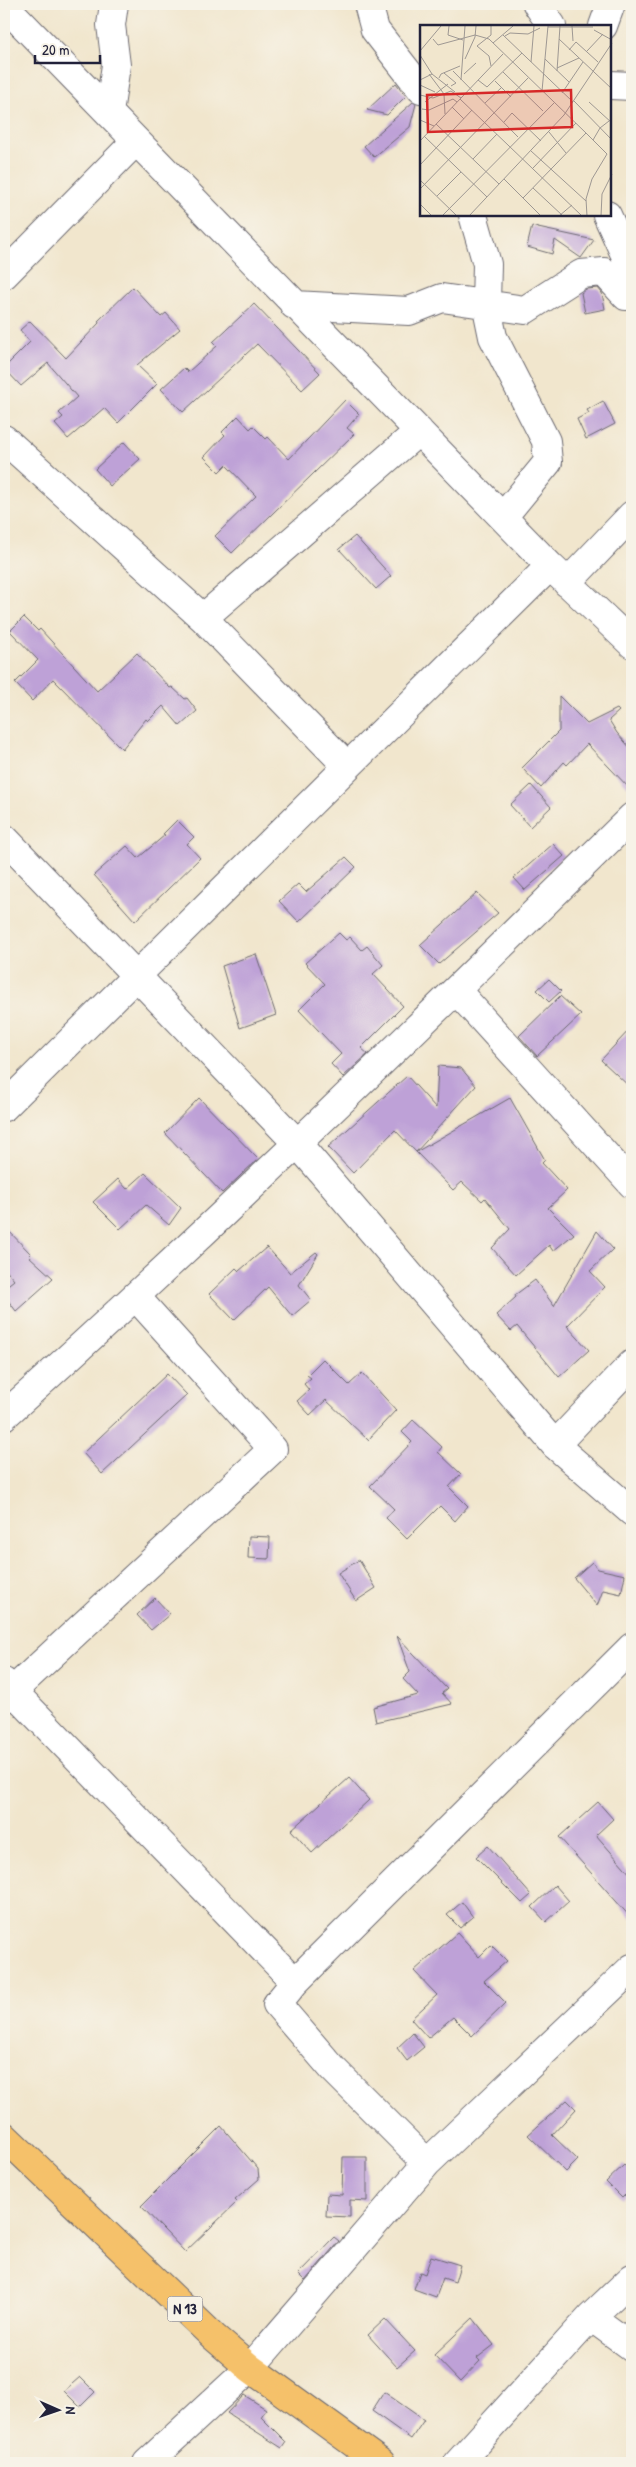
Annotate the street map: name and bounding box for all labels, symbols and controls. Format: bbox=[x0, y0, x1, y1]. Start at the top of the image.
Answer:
inset map bbox=[420, 25, 611, 216]
scale bar bbox=[35, 32, 100, 64]
text: 20 m bbox=[42, 39, 69, 60]
road number: N 13 bbox=[168, 2296, 202, 2322]
north arrow bbox=[32, 2384, 82, 2434]
text: N bbox=[62, 2406, 81, 2415]

